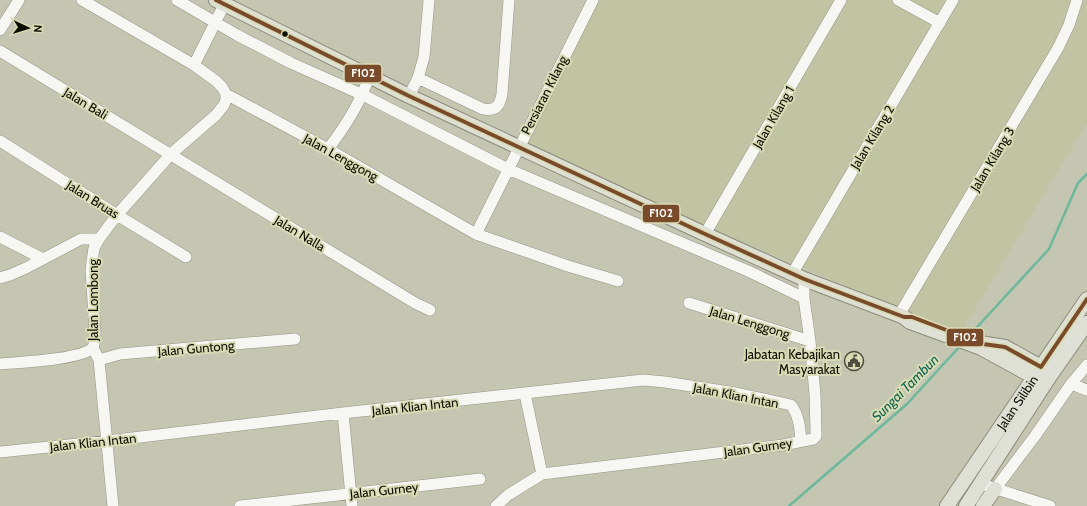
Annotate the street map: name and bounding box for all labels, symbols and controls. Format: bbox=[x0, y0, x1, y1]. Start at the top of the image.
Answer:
north arrow bbox=[8, 8, 48, 48]
text: N bbox=[31, 24, 45, 33]
unlabelled marker bbox=[280, 29, 290, 39]
street label: Persiaran Kilang bbox=[517, 52, 571, 137]
line badge: F102 bbox=[344, 64, 382, 83]
text: F102 bbox=[351, 66, 375, 80]
street label: Jalan Bali bbox=[60, 83, 111, 122]
street label: Jalan Kilang 1 bbox=[748, 83, 797, 152]
street label: Jalan Kilang 2 bbox=[846, 102, 898, 173]
street label: Jalan Kilang 3 bbox=[966, 124, 1017, 195]
street label: Jalan Lenggong bbox=[300, 129, 382, 184]
street label: Jalan Bruas bbox=[63, 176, 123, 222]
line badge: F102 bbox=[642, 204, 680, 223]
text: F102 bbox=[649, 206, 673, 220]
street label: Jalan Nalla bbox=[271, 211, 329, 255]
street label: Jalan Lombong bbox=[85, 258, 101, 342]
street label: Jalan Lenggong bbox=[707, 302, 793, 342]
line badge: F102 bbox=[946, 328, 984, 347]
text: F102 bbox=[953, 330, 977, 344]
street label: Jalan Guntong bbox=[156, 337, 235, 359]
place label: Jabatan Kebajikan Masyarakat bbox=[744, 346, 841, 377]
public building icon: Jabatan Kebajikan Masyarakat bbox=[843, 350, 865, 372]
water label: Sungai Tambun bbox=[868, 351, 942, 425]
street label: Jalan Silibin bbox=[992, 372, 1041, 434]
street label: Jalan Klian Intan bbox=[691, 379, 780, 411]
street label: Jalan Klian Intan bbox=[370, 394, 459, 419]
street label: Jalan Klian Intan bbox=[48, 430, 137, 455]
street label: Jalan Gurney bbox=[722, 434, 794, 460]
street label: Jalan Gurney bbox=[348, 478, 420, 502]

